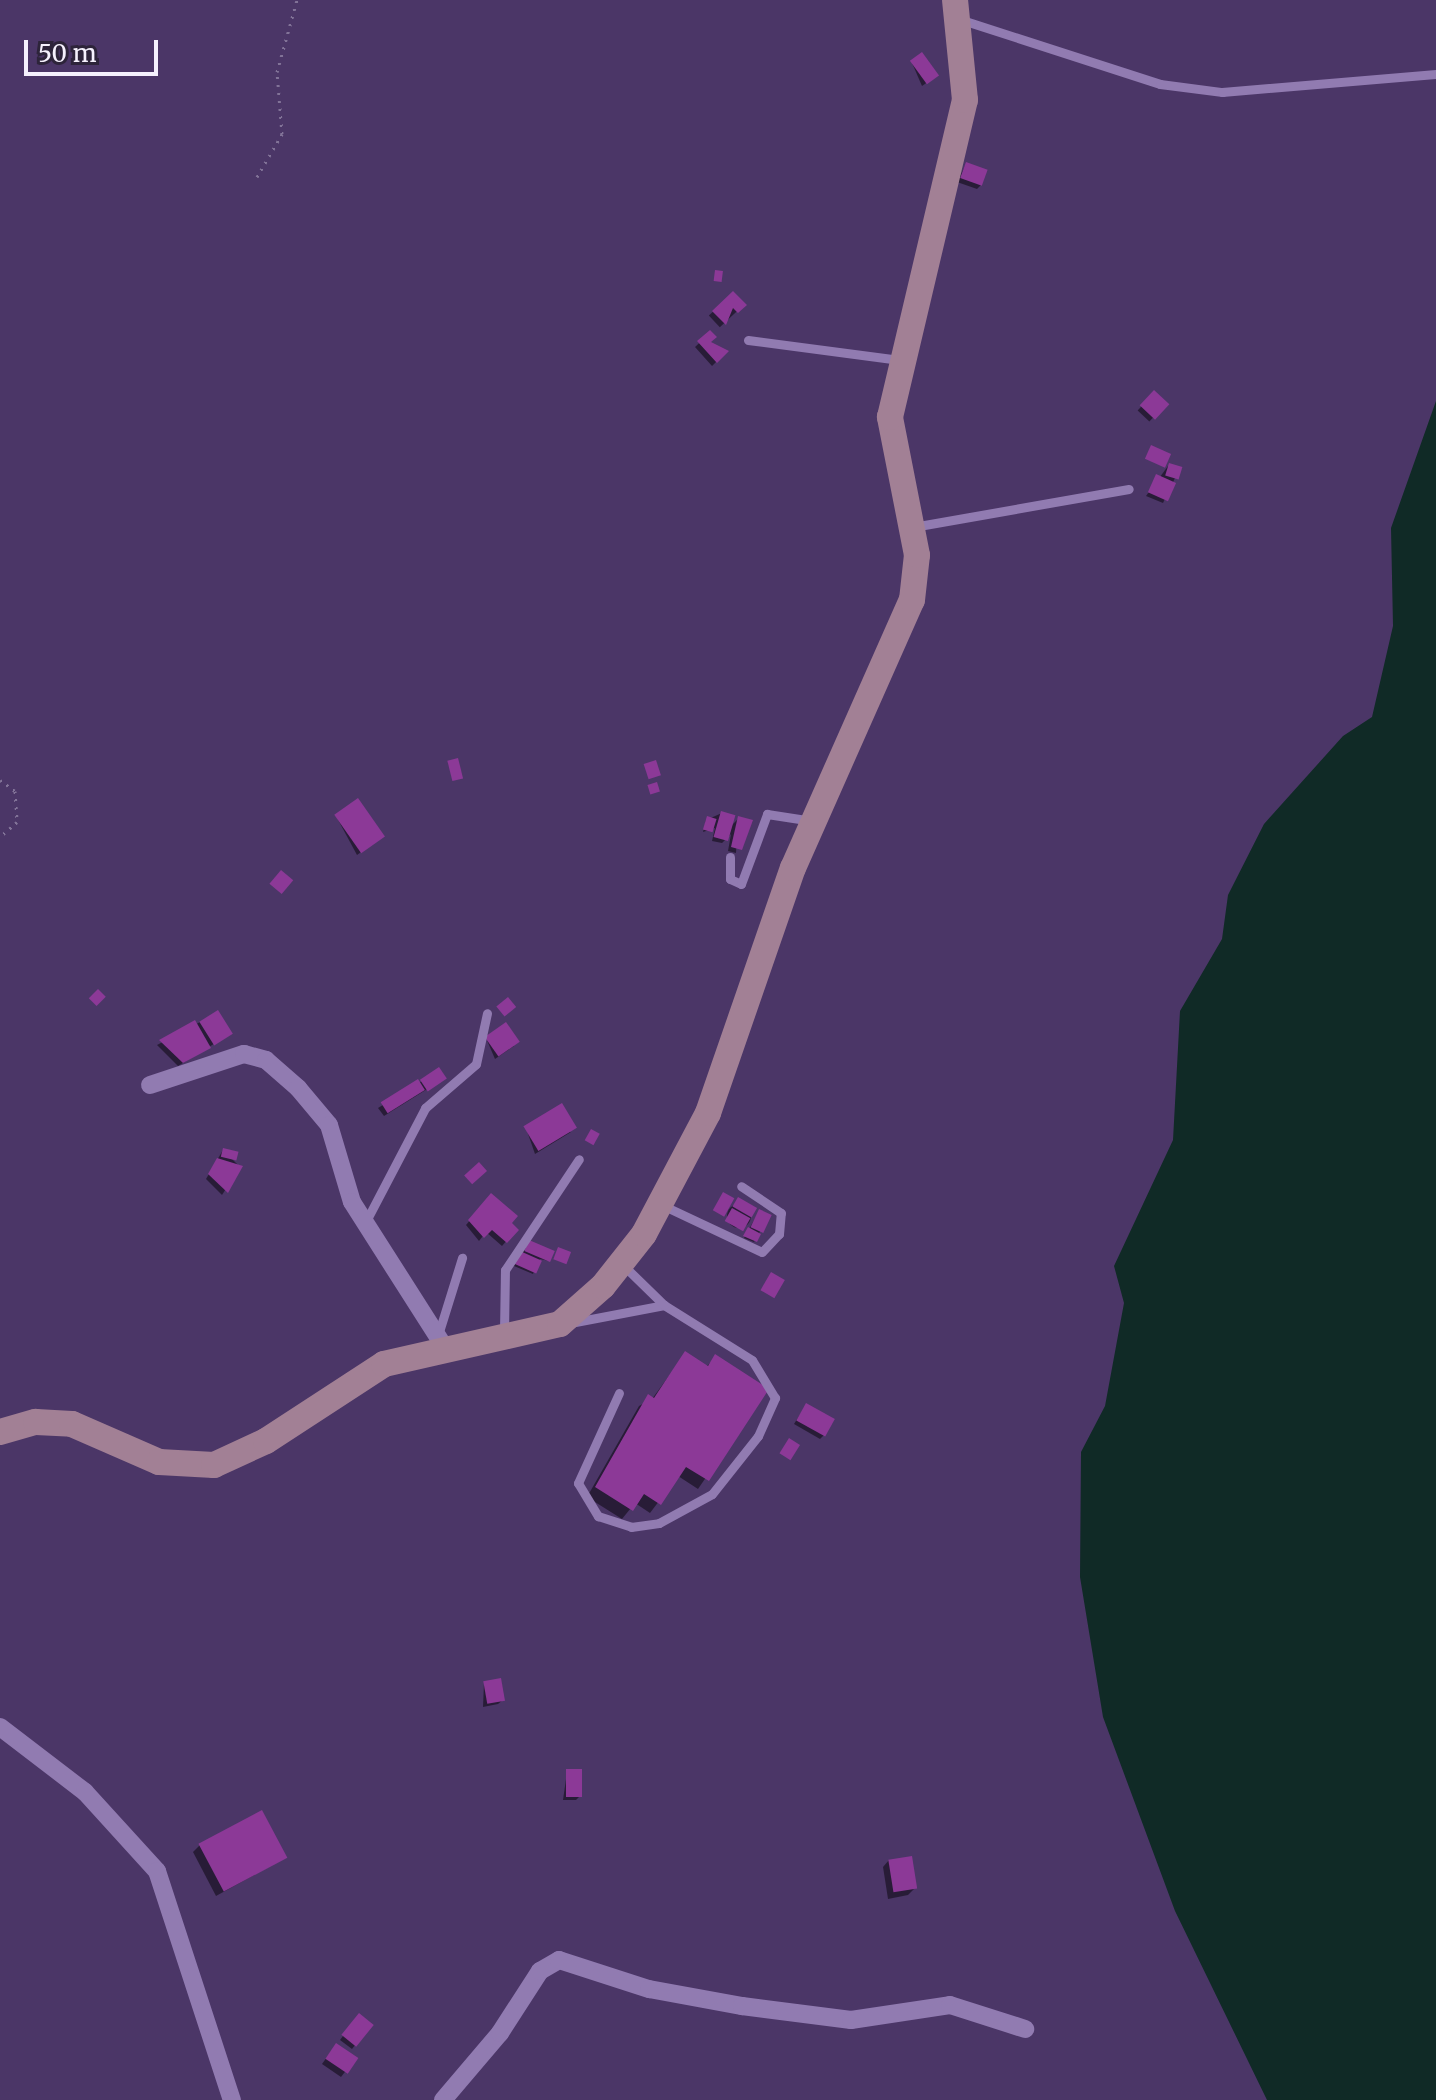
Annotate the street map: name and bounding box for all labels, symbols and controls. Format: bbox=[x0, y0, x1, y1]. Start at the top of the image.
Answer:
scale bar bbox=[28, 24, 162, 74]
text: 50 m bbox=[38, 38, 97, 69]

